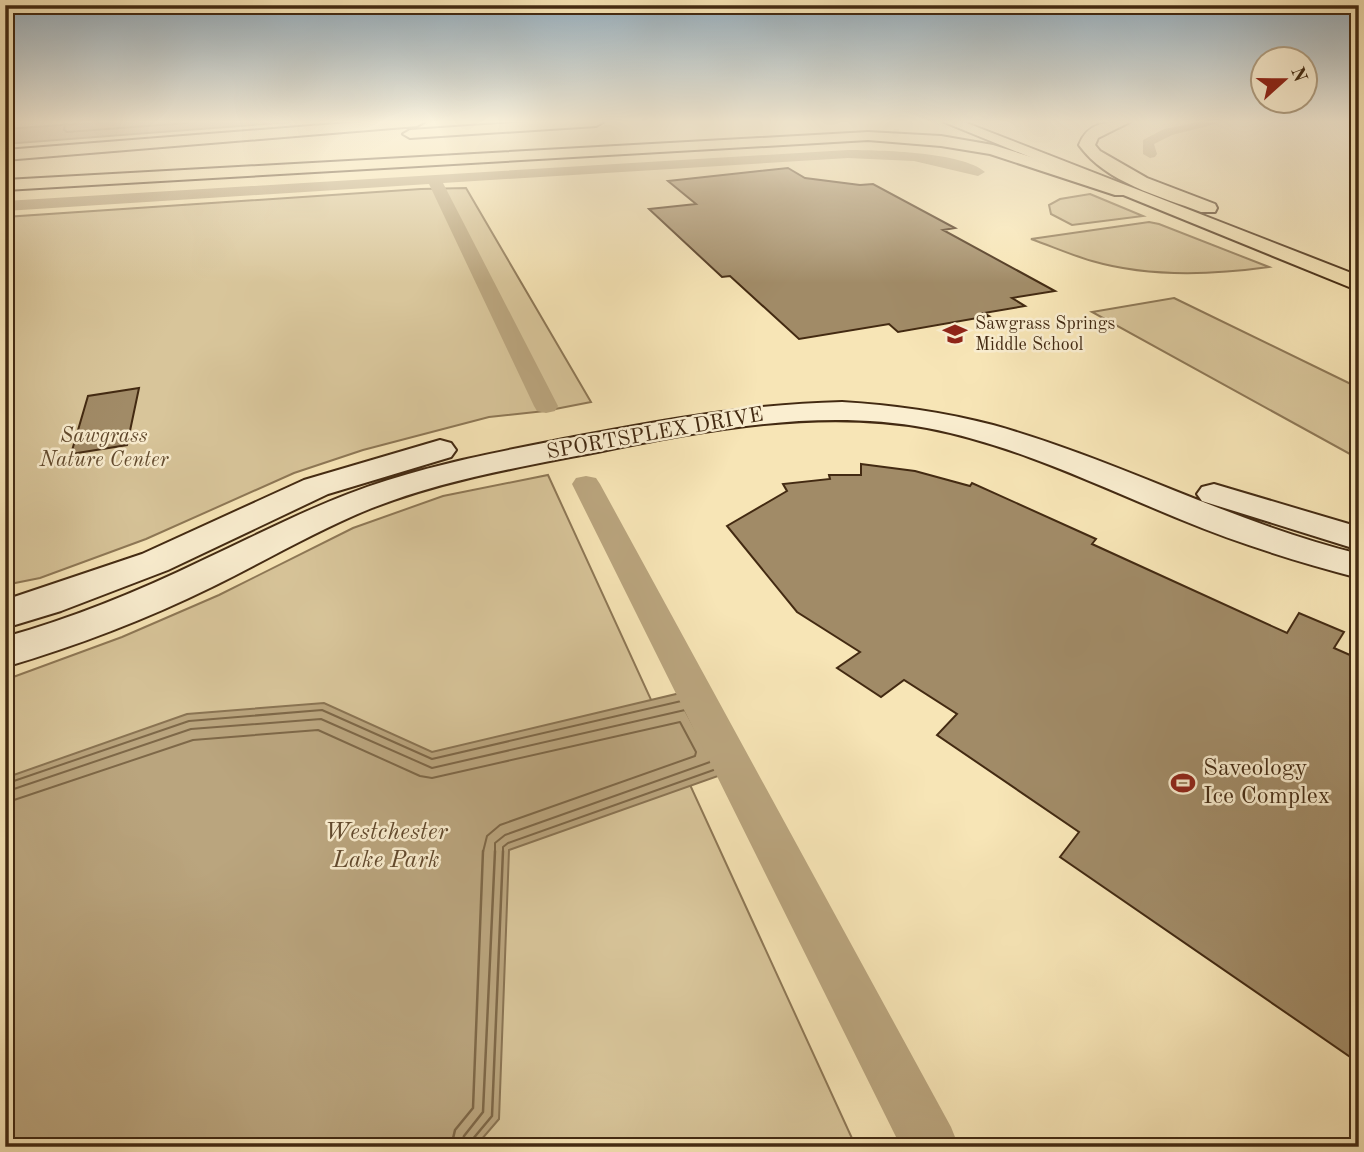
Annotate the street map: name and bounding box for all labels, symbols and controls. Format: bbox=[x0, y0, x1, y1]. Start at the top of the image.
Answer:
north arrow bbox=[1248, 46, 1318, 116]
text: N bbox=[1286, 65, 1309, 85]
place label: Sawgrass Springs Middle School bbox=[975, 315, 1115, 354]
school or university icon: Sawgrass Springs Middle School bbox=[941, 320, 969, 348]
street label: SPORTSPLEX DRIVE bbox=[545, 405, 765, 463]
park label: Sawgrass Nature Center bbox=[38, 426, 170, 471]
place label: Saveology Ice Complex bbox=[1203, 757, 1330, 809]
sports icon: Saveology Ice Complex bbox=[1169, 769, 1197, 797]
park label: Westchester Lake Park bbox=[324, 821, 449, 873]

